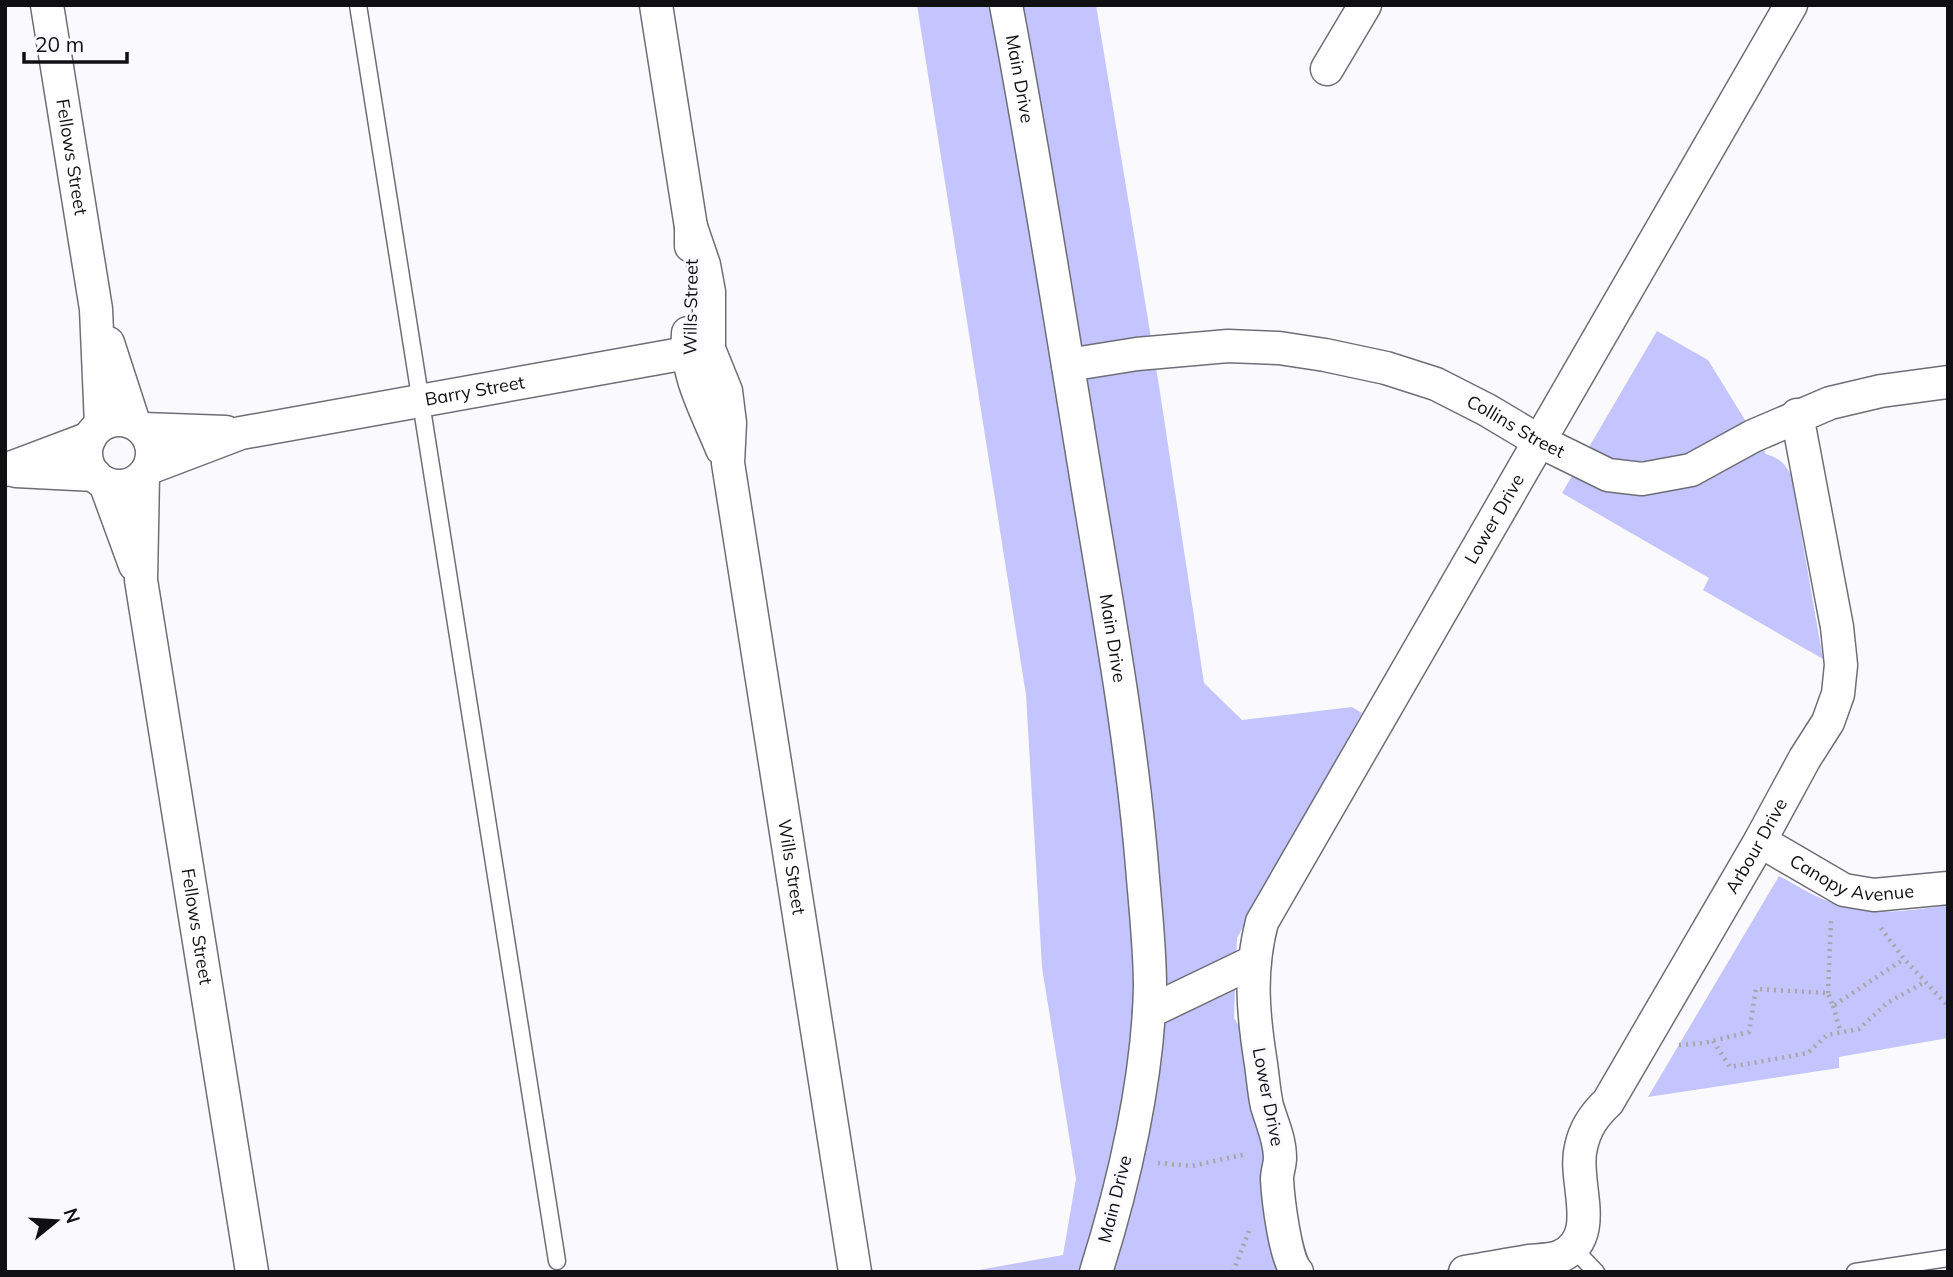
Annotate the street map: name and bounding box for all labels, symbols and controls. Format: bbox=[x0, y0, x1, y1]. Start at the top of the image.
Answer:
scale bar bbox=[24, 21, 128, 65]
text: 20 m bbox=[35, 31, 84, 57]
street label: Main Drive bbox=[1001, 33, 1039, 125]
street label: Fellows Street bbox=[51, 97, 93, 217]
street label: Wills Street bbox=[678, 259, 703, 355]
street label: Barry Street bbox=[423, 370, 526, 411]
street label: Collins Street bbox=[1463, 390, 1569, 463]
street label: Lower Drive bbox=[1459, 470, 1529, 568]
street label: Main Drive bbox=[1095, 592, 1131, 684]
street label: Arbour Drive bbox=[1720, 794, 1792, 898]
street label: Wills Street bbox=[773, 817, 811, 916]
street label: Canopy Avenue bbox=[1786, 849, 1915, 906]
street label: Fellows Street bbox=[176, 867, 218, 986]
street label: Lower Drive bbox=[1248, 1046, 1289, 1148]
street label: Main Drive bbox=[1093, 1153, 1136, 1245]
north arrow bbox=[21, 1186, 91, 1256]
text: N bbox=[59, 1205, 86, 1226]

